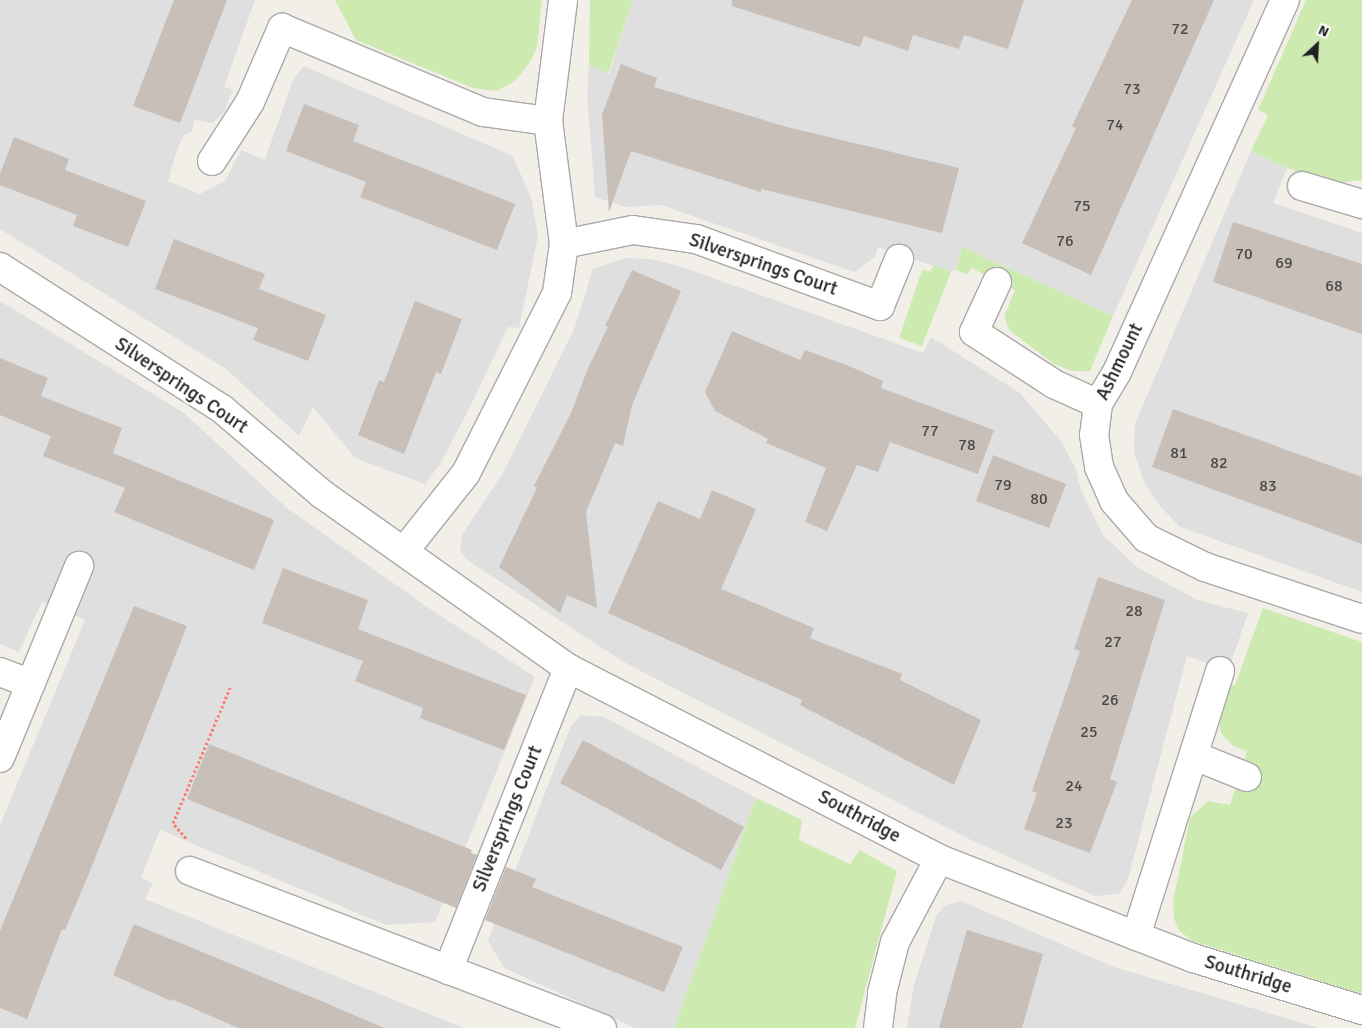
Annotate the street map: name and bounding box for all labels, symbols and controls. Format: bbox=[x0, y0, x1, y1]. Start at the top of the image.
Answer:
house number: 72 bbox=[1171, 19, 1189, 39]
north arrow bbox=[1292, 20, 1342, 70]
text: N bbox=[1316, 21, 1332, 41]
house number: 73 bbox=[1123, 79, 1141, 99]
house number: 74 bbox=[1106, 115, 1124, 135]
house number: 75 bbox=[1073, 196, 1091, 216]
street label: Silversprings Court bbox=[686, 229, 840, 301]
house number: 76 bbox=[1056, 231, 1074, 251]
house number: 70 bbox=[1235, 244, 1253, 264]
house number: 69 bbox=[1275, 253, 1293, 273]
house number: 68 bbox=[1325, 276, 1343, 296]
street label: Ashmount bbox=[1092, 320, 1148, 404]
street label: Silversprings Court bbox=[110, 333, 252, 439]
house number: 77 bbox=[921, 421, 939, 441]
house number: 78 bbox=[958, 435, 976, 455]
house number: 81 bbox=[1170, 443, 1188, 463]
house number: 82 bbox=[1210, 453, 1228, 473]
house number: 79 bbox=[994, 475, 1012, 495]
house number: 83 bbox=[1259, 476, 1277, 496]
house number: 80 bbox=[1030, 489, 1048, 509]
house number: 28 bbox=[1125, 601, 1143, 621]
house number: 27 bbox=[1104, 632, 1122, 652]
house number: 26 bbox=[1101, 690, 1119, 710]
house number: 25 bbox=[1080, 722, 1098, 742]
street label: Silversprings Court bbox=[468, 743, 548, 895]
house number: 24 bbox=[1065, 776, 1083, 796]
street label: Southridge bbox=[814, 786, 904, 848]
house number: 23 bbox=[1055, 813, 1073, 833]
street label: Southridge bbox=[1202, 951, 1294, 999]

